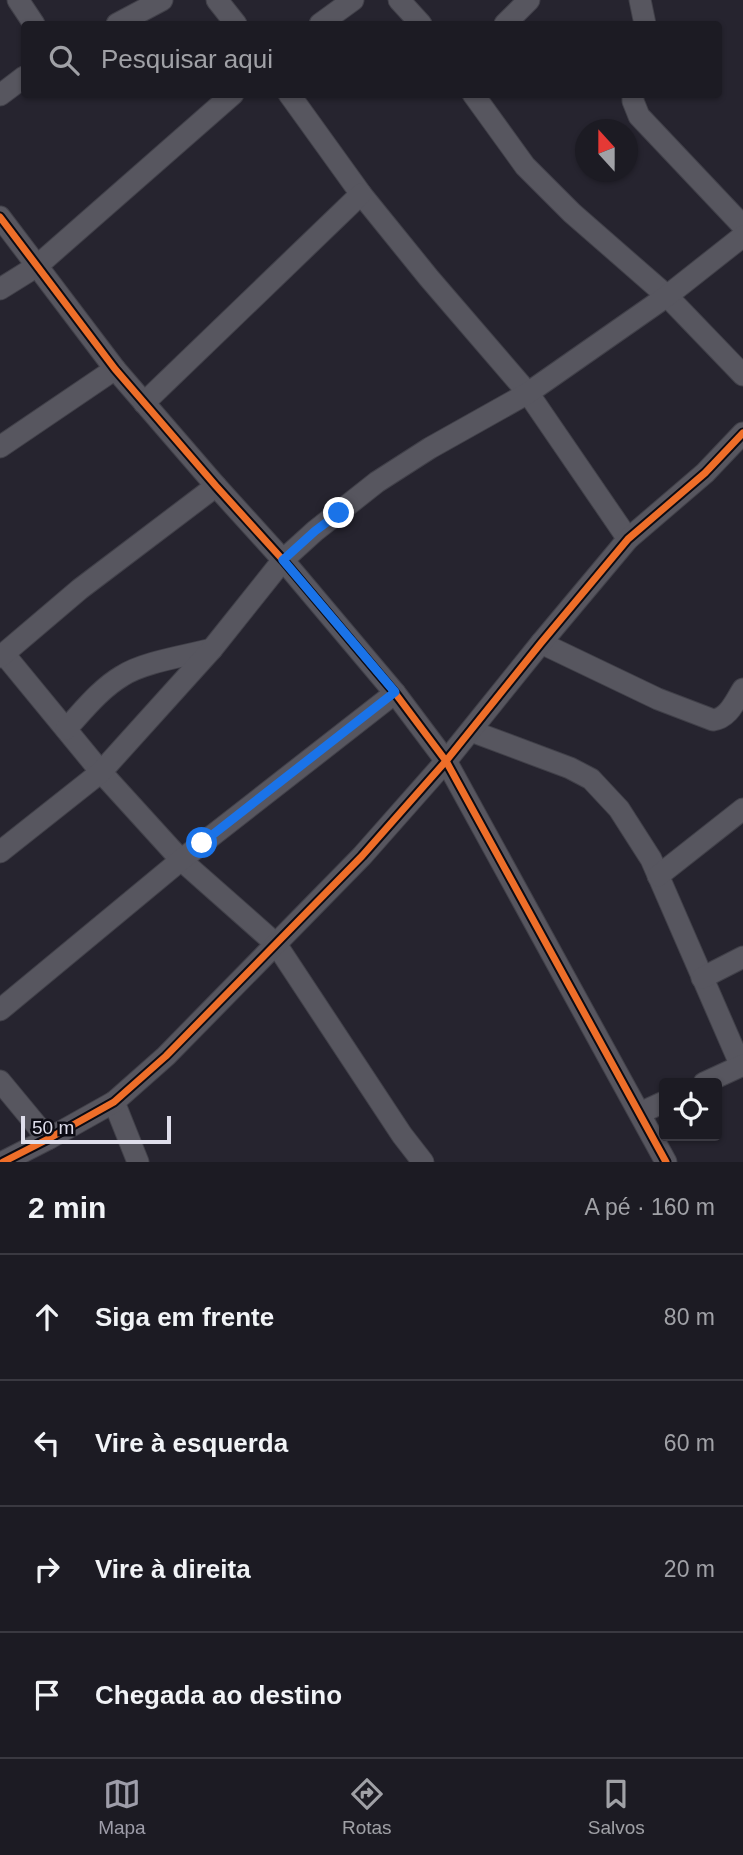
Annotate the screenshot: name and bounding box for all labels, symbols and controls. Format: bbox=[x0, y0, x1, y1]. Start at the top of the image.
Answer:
search box bbox=[21, 21, 722, 98]
icon: search bbox=[45, 41, 83, 79]
text: Pesquisar aqui bbox=[101, 44, 273, 74]
north arrow bbox=[575, 119, 638, 182]
route end bbox=[323, 497, 354, 528]
route start bbox=[186, 827, 217, 858]
map controls bbox=[659, 1078, 722, 1141]
button: locate bbox=[659, 1078, 722, 1141]
scale bar bbox=[21, 1113, 172, 1145]
text: 50 m bbox=[32, 1117, 74, 1138]
text: 2 min bbox=[28, 1191, 106, 1224]
text: A pé · 160 m bbox=[585, 1194, 715, 1220]
icon: ahead bbox=[28, 1298, 66, 1336]
text: Siga em frente bbox=[95, 1302, 274, 1332]
text: 80 m bbox=[664, 1304, 715, 1330]
icon: left bbox=[28, 1424, 66, 1462]
text: Vire à esquerda bbox=[95, 1428, 288, 1458]
text: 60 m bbox=[664, 1430, 715, 1456]
icon: right bbox=[28, 1550, 66, 1588]
text: Vire à direita bbox=[95, 1554, 251, 1584]
text: 20 m bbox=[664, 1556, 715, 1582]
icon: arrive bbox=[28, 1676, 66, 1714]
text: Chegada ao destino bbox=[95, 1680, 342, 1710]
tab: Mapa bbox=[98, 1775, 146, 1839]
tab: Rotas bbox=[342, 1775, 392, 1839]
tab: Salvos bbox=[588, 1775, 645, 1839]

